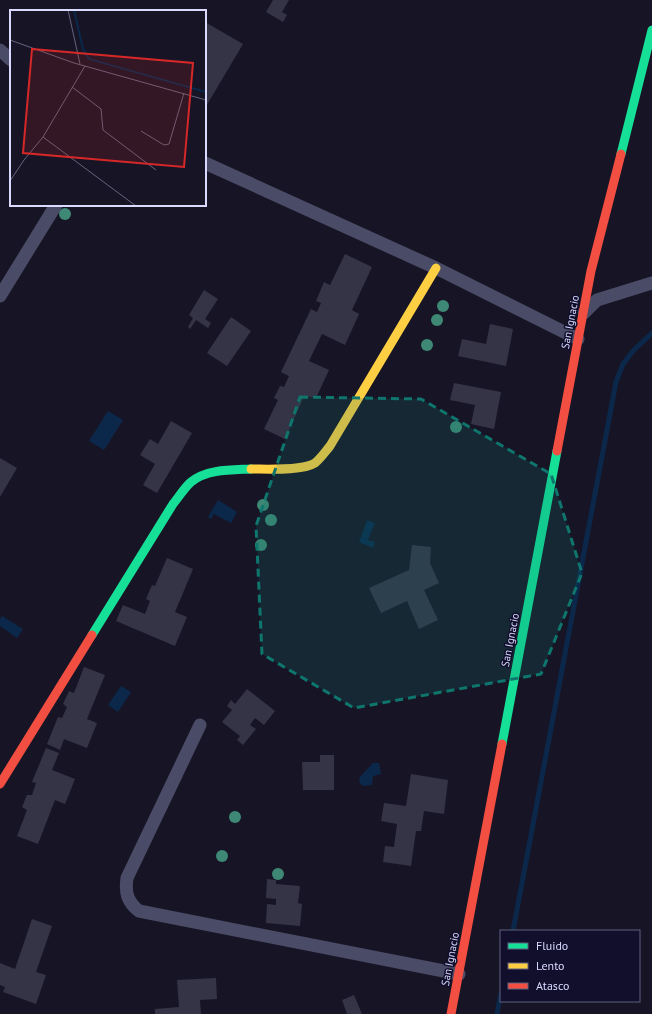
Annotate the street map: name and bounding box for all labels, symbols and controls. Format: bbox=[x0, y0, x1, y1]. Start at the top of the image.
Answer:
inset map bbox=[10, 10, 206, 206]
street label: San Ignacio bbox=[558, 294, 582, 350]
street label: San Ignacio bbox=[498, 612, 522, 668]
legend bbox=[500, 930, 640, 1002]
street label: San Ignacio bbox=[438, 931, 462, 987]
text: Fluido bbox=[536, 938, 568, 953]
text: Lento bbox=[536, 958, 565, 973]
text: Atasco bbox=[536, 978, 569, 993]

